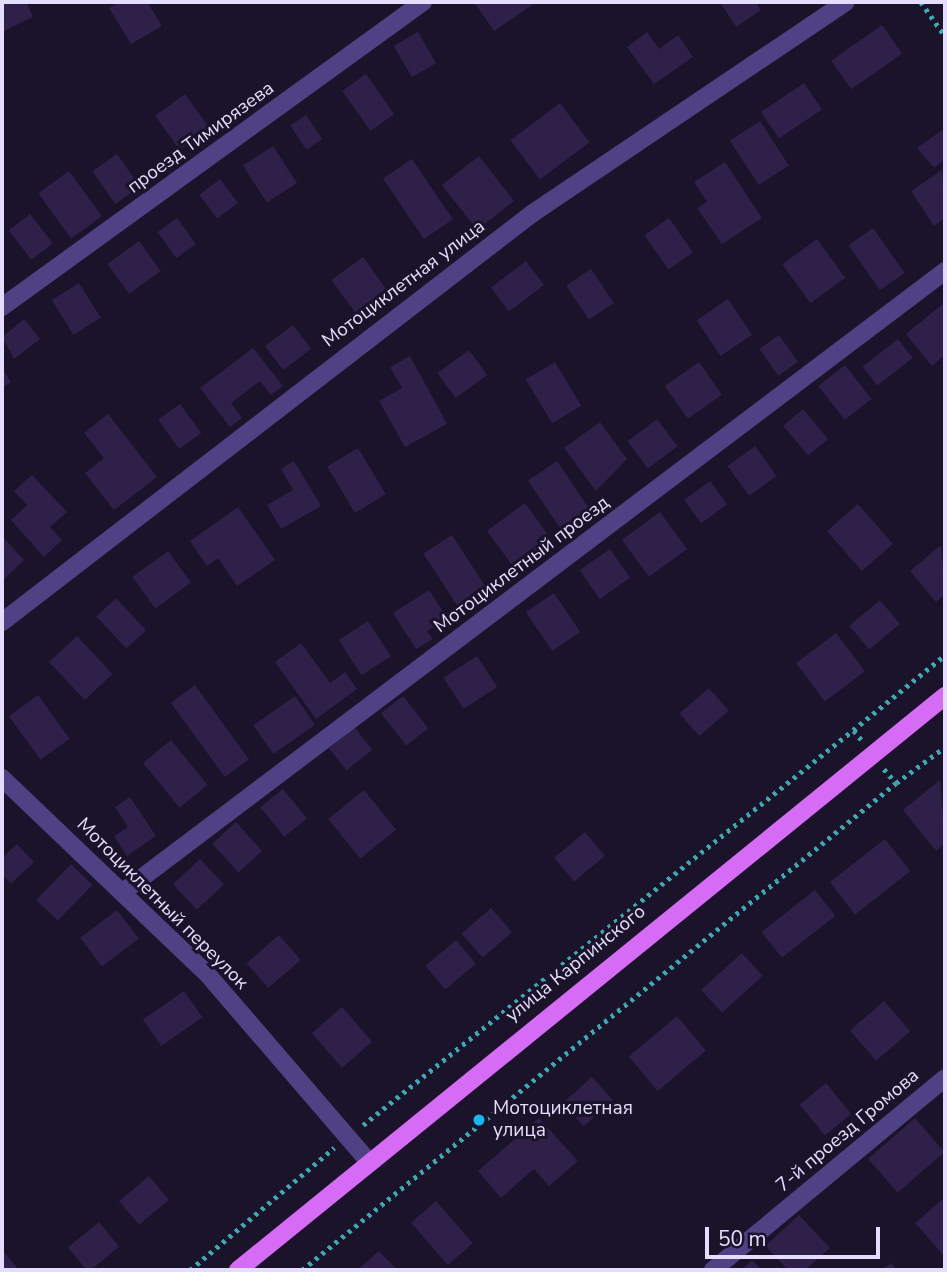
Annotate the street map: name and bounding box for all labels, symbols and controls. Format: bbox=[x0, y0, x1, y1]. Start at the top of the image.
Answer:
street label: проезд Тимирязева bbox=[123, 77, 279, 199]
street label: Мотоциклетная улица bbox=[318, 215, 490, 353]
street label: Мотоциклетный проезд bbox=[430, 492, 614, 638]
street label: Мотоциклетный переулок bbox=[72, 814, 252, 994]
street label: улица Карпинского bbox=[501, 900, 651, 1028]
street label: 7-й проезд Громова bbox=[772, 1065, 924, 1197]
place label: Мотоциклетная улица bbox=[493, 1098, 633, 1142]
marker: Мотоциклетная улица bbox=[471, 1112, 487, 1128]
scale bar bbox=[709, 1212, 884, 1256]
text: 50 m bbox=[718, 1225, 767, 1253]

